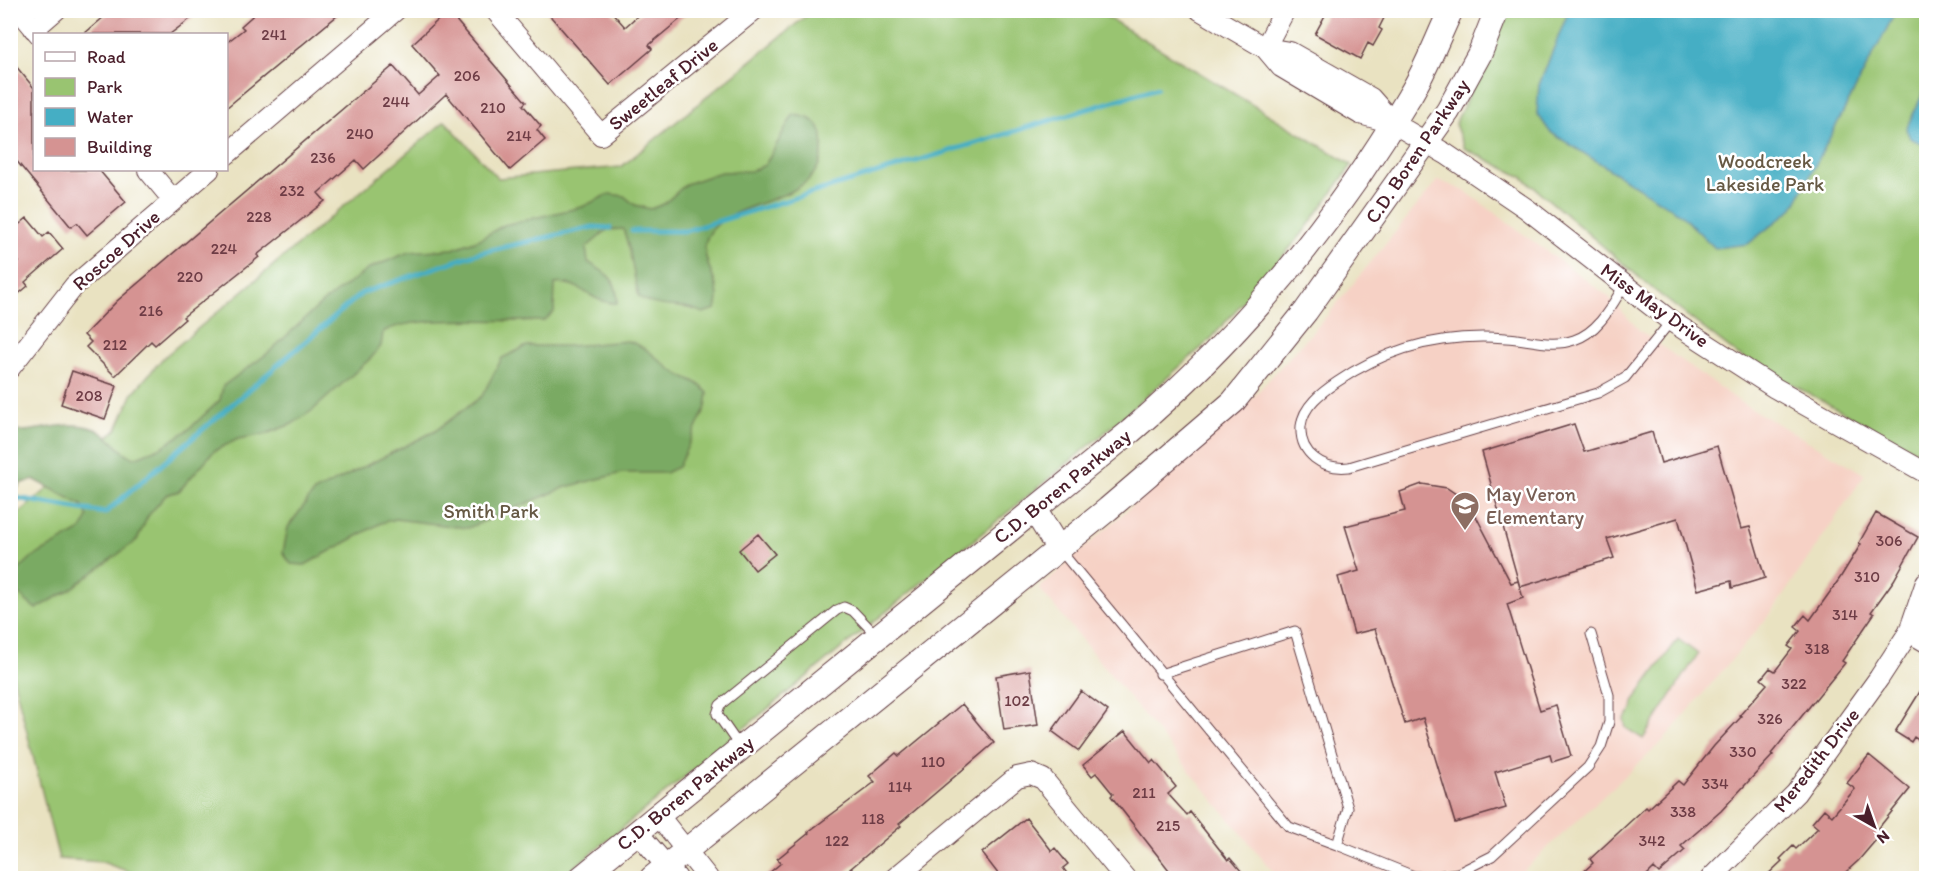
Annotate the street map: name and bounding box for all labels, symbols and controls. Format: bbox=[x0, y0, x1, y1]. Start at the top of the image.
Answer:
house number: 241 bbox=[261, 25, 287, 44]
legend bbox=[33, 33, 228, 171]
street label: Sweetleaf Drive bbox=[603, 33, 723, 135]
text: Road bbox=[87, 46, 126, 68]
house number: 206 bbox=[454, 66, 480, 85]
street label: C.D. Boren Parkway bbox=[1360, 74, 1475, 228]
text: Park bbox=[87, 76, 122, 98]
house number: 244 bbox=[382, 92, 410, 111]
house number: 210 bbox=[480, 98, 506, 117]
text: Water bbox=[87, 106, 133, 128]
house number: 240 bbox=[346, 124, 374, 143]
house number: 214 bbox=[506, 126, 532, 145]
text: Building bbox=[87, 136, 153, 158]
house number: 236 bbox=[310, 148, 336, 167]
park label: Woodcreek Lakeside Park bbox=[1706, 149, 1824, 196]
house number: 232 bbox=[279, 181, 305, 200]
street label: Roscoe Drive bbox=[67, 204, 165, 296]
house number: 228 bbox=[246, 207, 272, 226]
house number: 224 bbox=[211, 239, 238, 258]
street label: Miss May Drive bbox=[1596, 258, 1714, 352]
house number: 220 bbox=[177, 267, 203, 286]
house number: 216 bbox=[139, 301, 163, 320]
house number: 212 bbox=[103, 335, 128, 354]
house number: 208 bbox=[75, 386, 103, 405]
street label: C.D. Boren Parkway bbox=[989, 423, 1136, 549]
place label: May Veron Elementary bbox=[1486, 482, 1585, 529]
school or university icon: May Veron Elementary bbox=[1449, 490, 1481, 532]
park label: Smith Park bbox=[443, 499, 539, 523]
house number: 306 bbox=[1875, 531, 1903, 550]
house number: 310 bbox=[1854, 567, 1880, 586]
house number: 314 bbox=[1832, 605, 1858, 624]
house number: 318 bbox=[1805, 639, 1830, 658]
house number: 322 bbox=[1781, 674, 1807, 693]
house number: 102 bbox=[1004, 691, 1030, 710]
street label: Meredith Drive bbox=[1768, 703, 1864, 817]
house number: 326 bbox=[1757, 709, 1783, 728]
street label: C.D. Boren Parkway bbox=[612, 730, 759, 856]
house number: 330 bbox=[1729, 742, 1757, 761]
house number: 110 bbox=[921, 752, 945, 771]
house number: 334 bbox=[1701, 774, 1729, 793]
house number: 114 bbox=[888, 777, 913, 796]
house number: 211 bbox=[1132, 783, 1156, 802]
north arrow bbox=[1844, 796, 1904, 856]
house number: 338 bbox=[1670, 802, 1696, 821]
house number: 118 bbox=[861, 809, 885, 828]
house number: 215 bbox=[1156, 816, 1180, 835]
text: N bbox=[1873, 826, 1894, 848]
house number: 122 bbox=[825, 831, 850, 850]
house number: 342 bbox=[1639, 831, 1666, 850]

